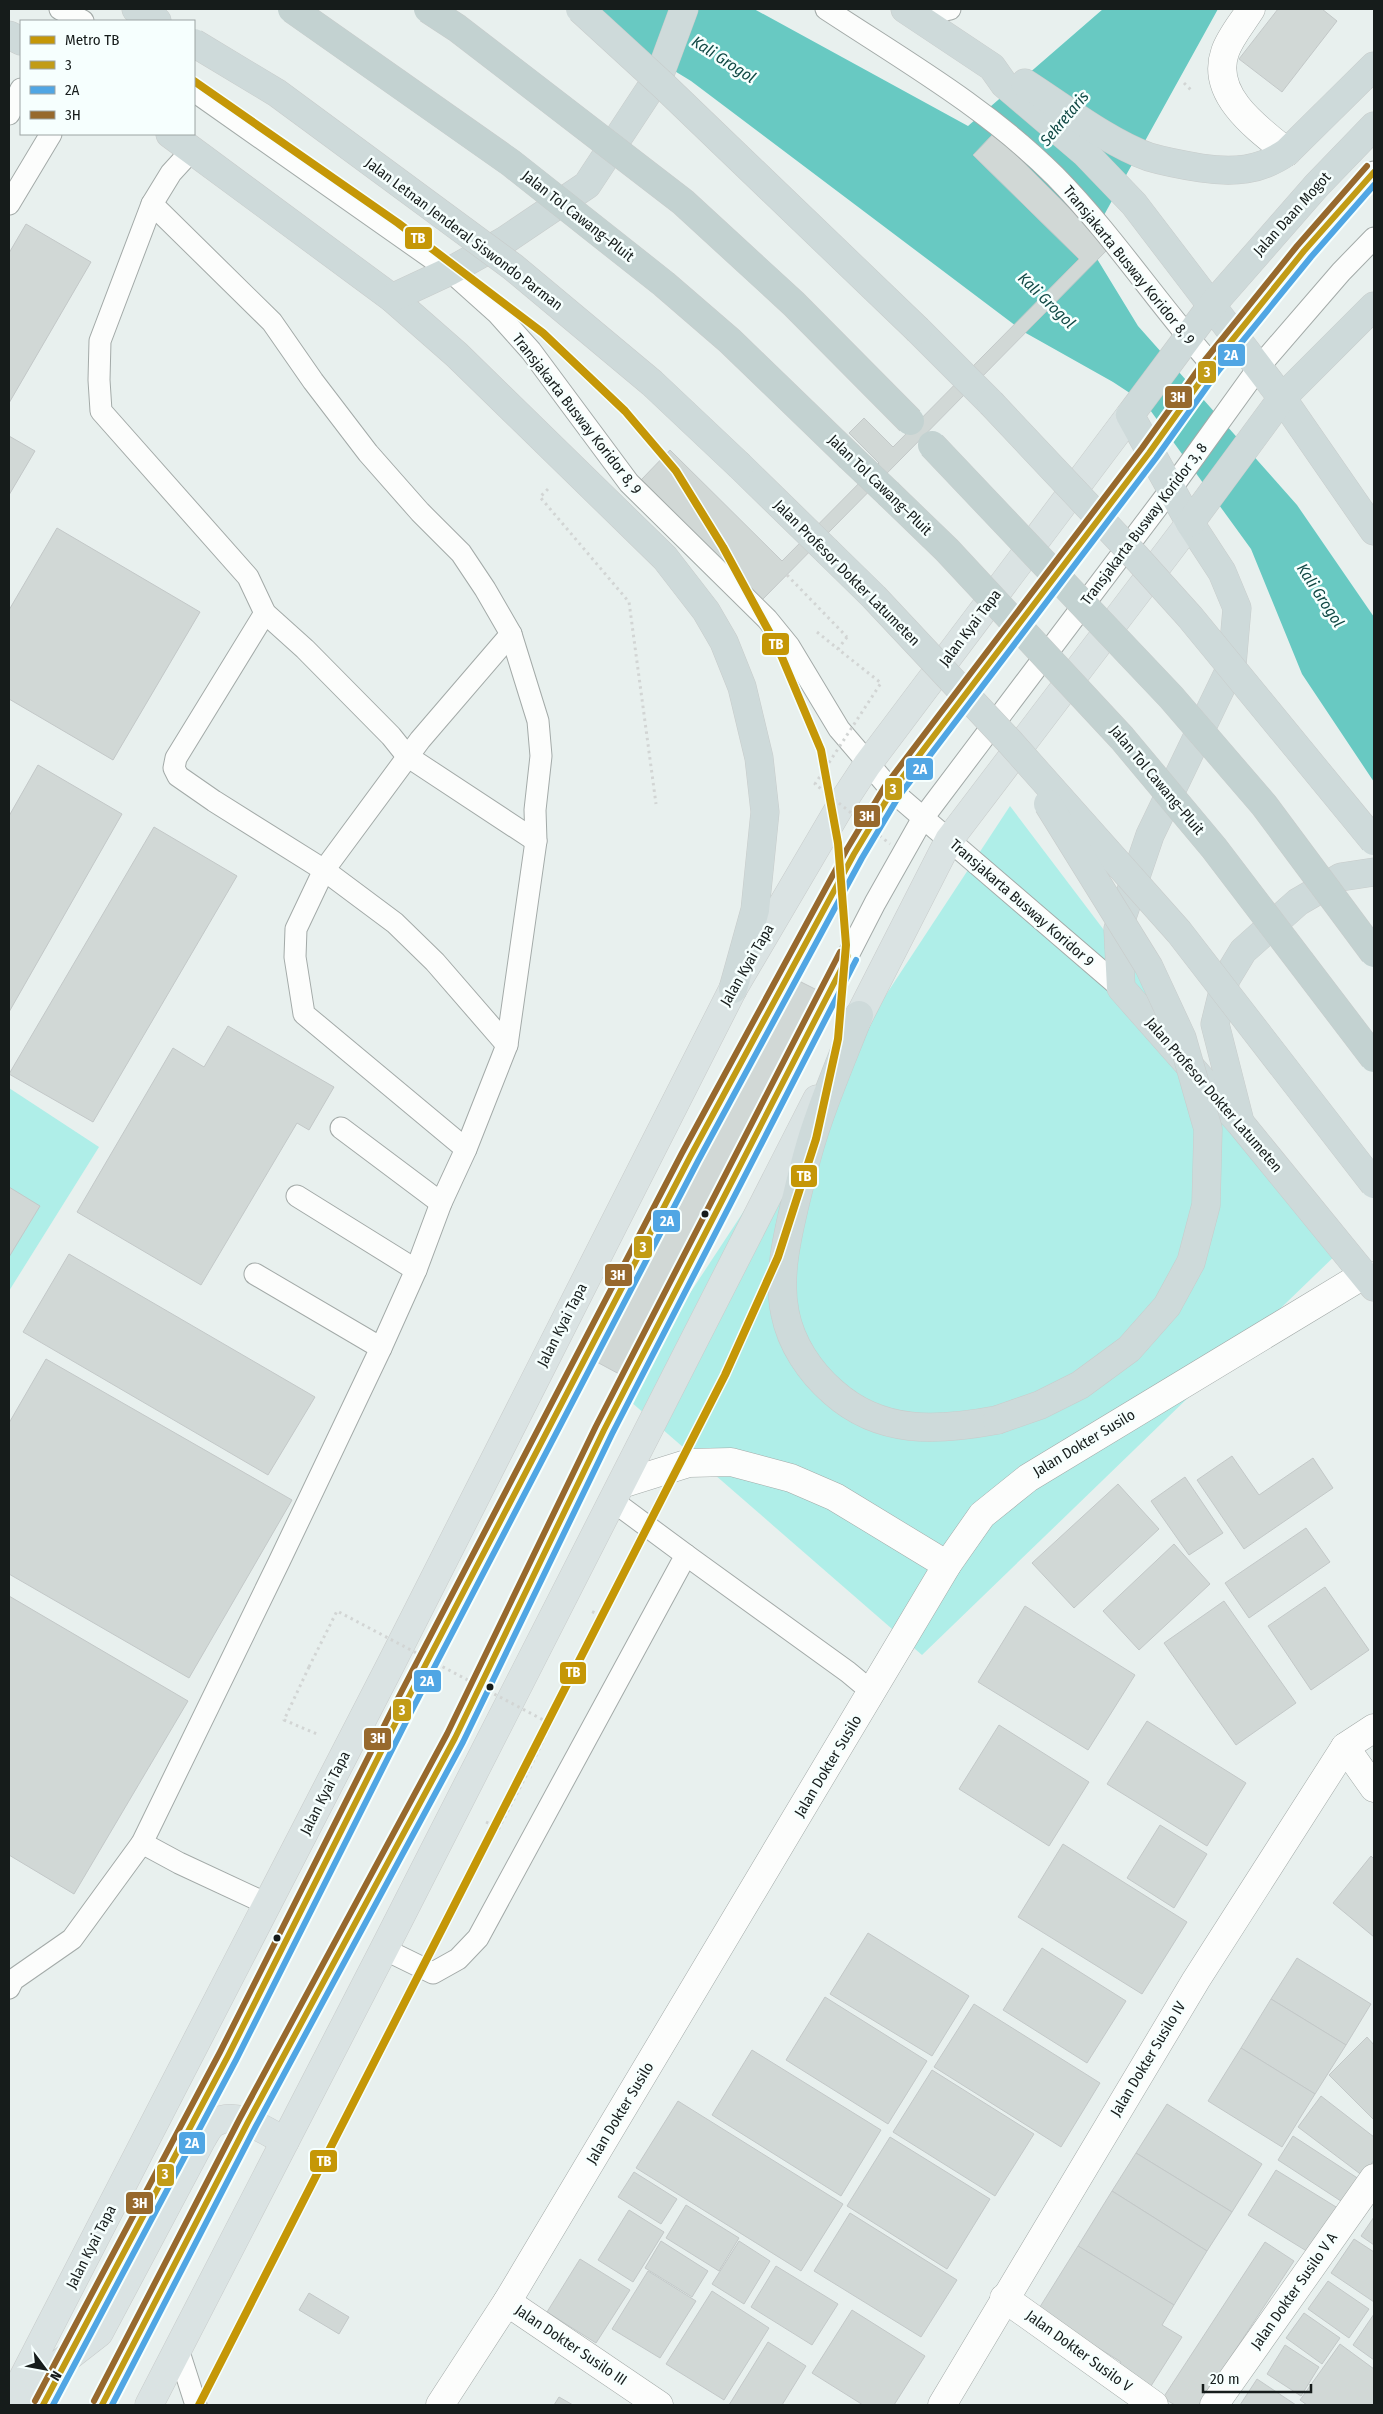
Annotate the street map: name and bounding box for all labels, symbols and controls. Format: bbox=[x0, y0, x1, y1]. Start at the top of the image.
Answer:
legend bbox=[20, 20, 195, 135]
text: Metro TB bbox=[65, 31, 119, 49]
water label: Kali Grogol bbox=[688, 32, 759, 87]
text: 3 bbox=[65, 56, 72, 74]
text: 2A bbox=[65, 81, 80, 99]
water label: Sekretaris bbox=[1035, 87, 1093, 150]
text: 3H bbox=[65, 106, 81, 124]
street label: Jalan Letnan Jenderal Siswondo Parman bbox=[362, 154, 566, 314]
street label: Jalan Tol Cawang–Pluit bbox=[518, 167, 638, 265]
street label: Jalan Daan Mogot bbox=[1250, 168, 1334, 260]
street label: Transjakarta Busway Koridor 8, 9 bbox=[1059, 182, 1199, 348]
line badge: TB bbox=[404, 226, 433, 250]
text: TB bbox=[411, 230, 426, 247]
water label: Kali Grogol bbox=[1014, 269, 1079, 332]
street label: Transjakarta Busway Koridor 8, 9 bbox=[509, 330, 645, 498]
line badge: 2A bbox=[1217, 343, 1246, 367]
text: 2A bbox=[1223, 347, 1238, 364]
line badge: 3 bbox=[1197, 360, 1217, 384]
text: 3 bbox=[1203, 364, 1211, 381]
line badge: 3H bbox=[1164, 385, 1193, 409]
text: 3H bbox=[1169, 389, 1186, 406]
street label: Jalan Tol Cawang–Pluit bbox=[824, 431, 936, 539]
street label: Transjakarta Busway Koridor 3, 8 bbox=[1077, 439, 1211, 609]
street label: Jalan Profesor Dokter Latumeten bbox=[770, 496, 924, 650]
water label: Kali Grogol bbox=[1293, 560, 1348, 631]
street label: Jalan Kyai Tapa bbox=[935, 586, 1005, 670]
line badge: TB bbox=[761, 632, 790, 656]
text: TB bbox=[769, 636, 784, 653]
street label: Jalan Tol Cawang–Pluit bbox=[1106, 722, 1208, 838]
line badge: 2A bbox=[905, 757, 934, 781]
text: 2A bbox=[912, 761, 927, 778]
line badge: 3 bbox=[884, 777, 903, 801]
text: 3 bbox=[889, 781, 897, 798]
line badge: 3H bbox=[853, 804, 881, 828]
text: 3H bbox=[858, 808, 875, 825]
street label: Transjakarta Busway Koridor 9 bbox=[946, 836, 1098, 970]
street label: Jalan Kyai Tapa bbox=[716, 921, 778, 1009]
street label: Jalan Profesor Dokter Latumeten bbox=[1142, 1014, 1286, 1176]
line badge: TB bbox=[790, 1164, 818, 1188]
text: TB bbox=[797, 1168, 812, 1185]
line badge: 2A bbox=[652, 1209, 681, 1233]
unlabelled marker bbox=[700, 1209, 710, 1219]
text: 2A bbox=[659, 1213, 674, 1230]
line badge: 3 bbox=[633, 1235, 653, 1259]
text: 3 bbox=[639, 1239, 647, 1256]
line badge: 3H bbox=[604, 1263, 633, 1287]
text: 3H bbox=[609, 1267, 626, 1284]
street label: Jalan Kyai Tapa bbox=[533, 1280, 591, 1370]
street label: Jalan Dokter Susilo bbox=[1030, 1405, 1138, 1480]
line badge: TB bbox=[559, 1661, 587, 1685]
text: TB bbox=[566, 1664, 581, 1681]
line badge: 2A bbox=[413, 1669, 442, 1693]
text: 2A bbox=[419, 1673, 434, 1690]
unlabelled marker bbox=[485, 1682, 495, 1692]
line badge: 3 bbox=[392, 1698, 412, 1722]
text: 3 bbox=[398, 1702, 406, 1719]
street label: Jalan Dokter Susilo bbox=[791, 1712, 866, 1820]
line badge: 3H bbox=[363, 1727, 392, 1751]
text: 3H bbox=[369, 1730, 386, 1747]
street label: Jalan Kyai Tapa bbox=[296, 1748, 354, 1838]
unlabelled marker bbox=[272, 1933, 282, 1943]
street label: Jalan Dokter Susilo IV bbox=[1107, 1998, 1190, 2120]
street label: Jalan Dokter Susilo bbox=[583, 2059, 658, 2167]
line badge: 2A bbox=[178, 2131, 206, 2155]
text: 2A bbox=[184, 2135, 199, 2152]
line badge: TB bbox=[309, 2149, 338, 2173]
text: TB bbox=[317, 2153, 332, 2170]
line badge: 3 bbox=[156, 2163, 175, 2187]
text: 3 bbox=[161, 2166, 169, 2183]
line badge: 3H bbox=[125, 2191, 154, 2215]
text: 3H bbox=[131, 2195, 148, 2212]
street label: Jalan Kyai Tapa bbox=[62, 2202, 120, 2292]
street label: Jalan Dokter Susilo V A bbox=[1247, 2229, 1341, 2353]
street label: Jalan Dokter Susilo III bbox=[512, 2301, 630, 2389]
street label: Jalan Dokter Susilo V bbox=[1022, 2306, 1136, 2396]
north arrow bbox=[20, 2344, 70, 2394]
scale bar bbox=[1203, 2362, 1310, 2394]
text: N bbox=[46, 2368, 65, 2384]
text: 20 m bbox=[1210, 2370, 1240, 2388]

